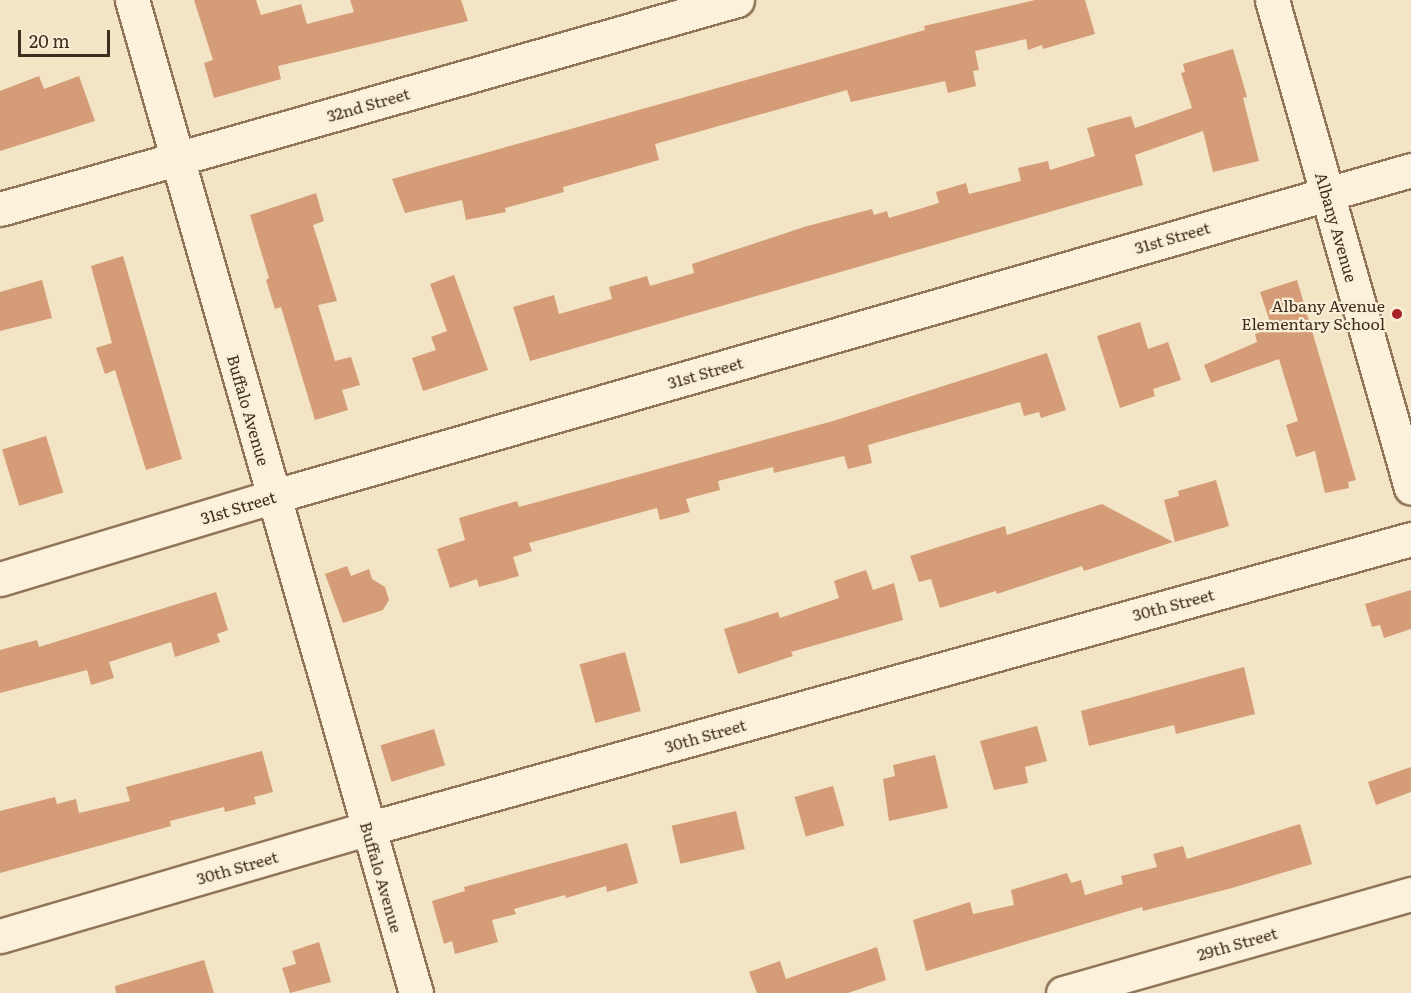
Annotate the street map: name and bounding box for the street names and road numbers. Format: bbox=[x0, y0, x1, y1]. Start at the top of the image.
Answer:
street label: 32nd Street bbox=[324, 83, 412, 125]
street label: Albany Avenue bbox=[1312, 170, 1362, 284]
street label: 31st Street bbox=[1132, 217, 1212, 257]
street label: Buffalo Avenue bbox=[224, 352, 274, 468]
street label: 31st Street bbox=[665, 352, 745, 392]
street label: 31st Street bbox=[198, 486, 278, 528]
street label: 30th Street bbox=[1130, 584, 1216, 624]
street label: 30th Street bbox=[662, 714, 748, 756]
street label: Buffalo Avenue bbox=[357, 819, 407, 935]
street label: 30th Street bbox=[194, 846, 280, 888]
street label: 29th Street bbox=[1195, 922, 1279, 964]

